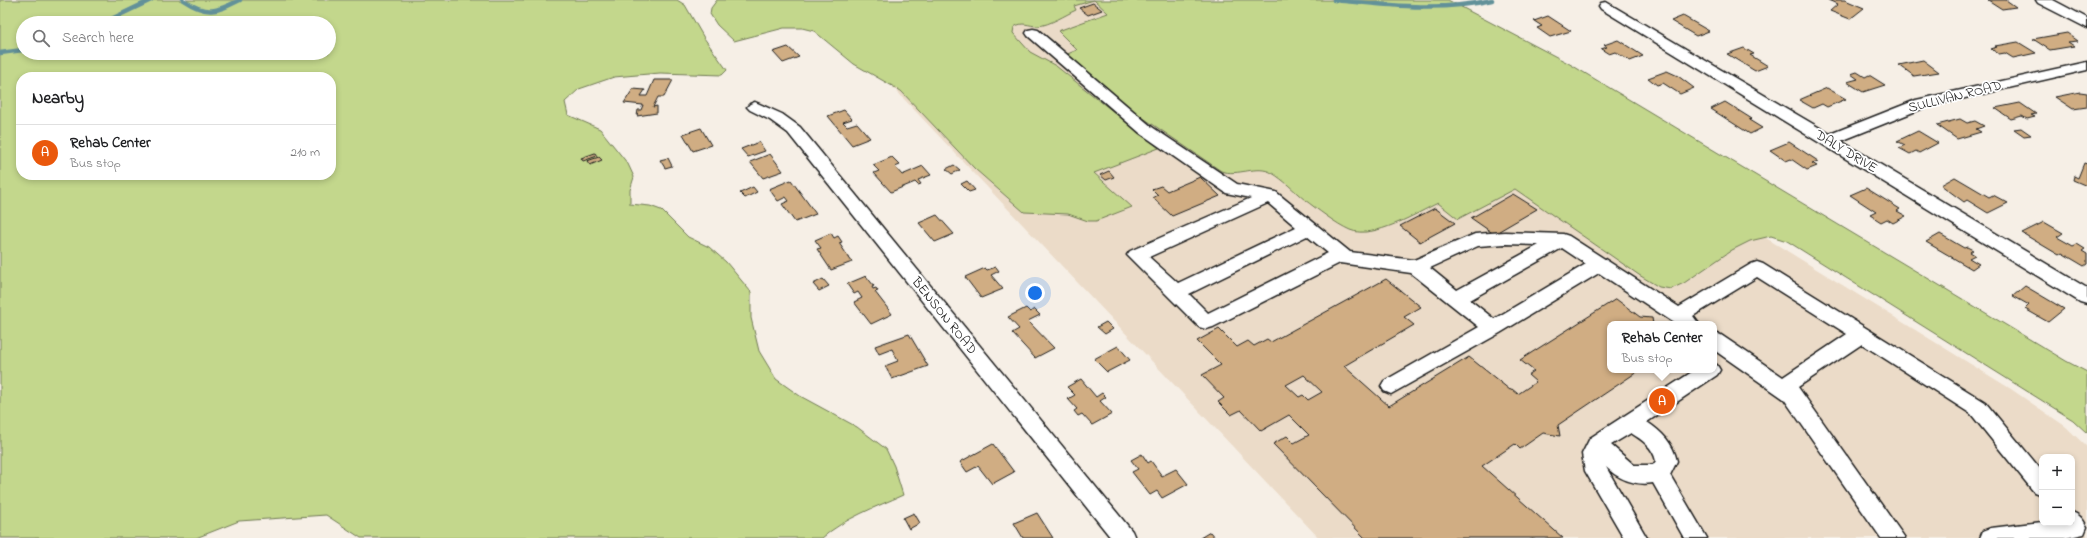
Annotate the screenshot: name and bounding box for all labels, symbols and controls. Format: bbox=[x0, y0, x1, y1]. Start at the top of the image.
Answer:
search box bbox=[16, 16, 336, 60]
icon: search bbox=[30, 27, 52, 49]
text: Search here bbox=[62, 27, 134, 49]
street label: SULLIVAN ROAD bbox=[1906, 75, 2004, 119]
text: Nearby bbox=[32, 86, 84, 111]
street label: DALY DRIVE bbox=[1810, 125, 1881, 179]
text: Rehab Center bbox=[70, 132, 151, 154]
text: A bbox=[41, 143, 49, 162]
text: 210 m bbox=[290, 143, 320, 162]
text: Bus stop bbox=[70, 154, 121, 173]
street label: BENSON ROAD bbox=[905, 272, 982, 359]
your location bbox=[1025, 283, 1045, 303]
popup bbox=[1607, 321, 1717, 373]
text: Rehab Center bbox=[1622, 327, 1702, 349]
text: Bus stop bbox=[1622, 349, 1673, 368]
pin: A bbox=[1649, 386, 1675, 416]
map controls bbox=[2039, 454, 2075, 526]
button: + bbox=[2039, 454, 2075, 490]
button: − bbox=[2039, 490, 2075, 526]

